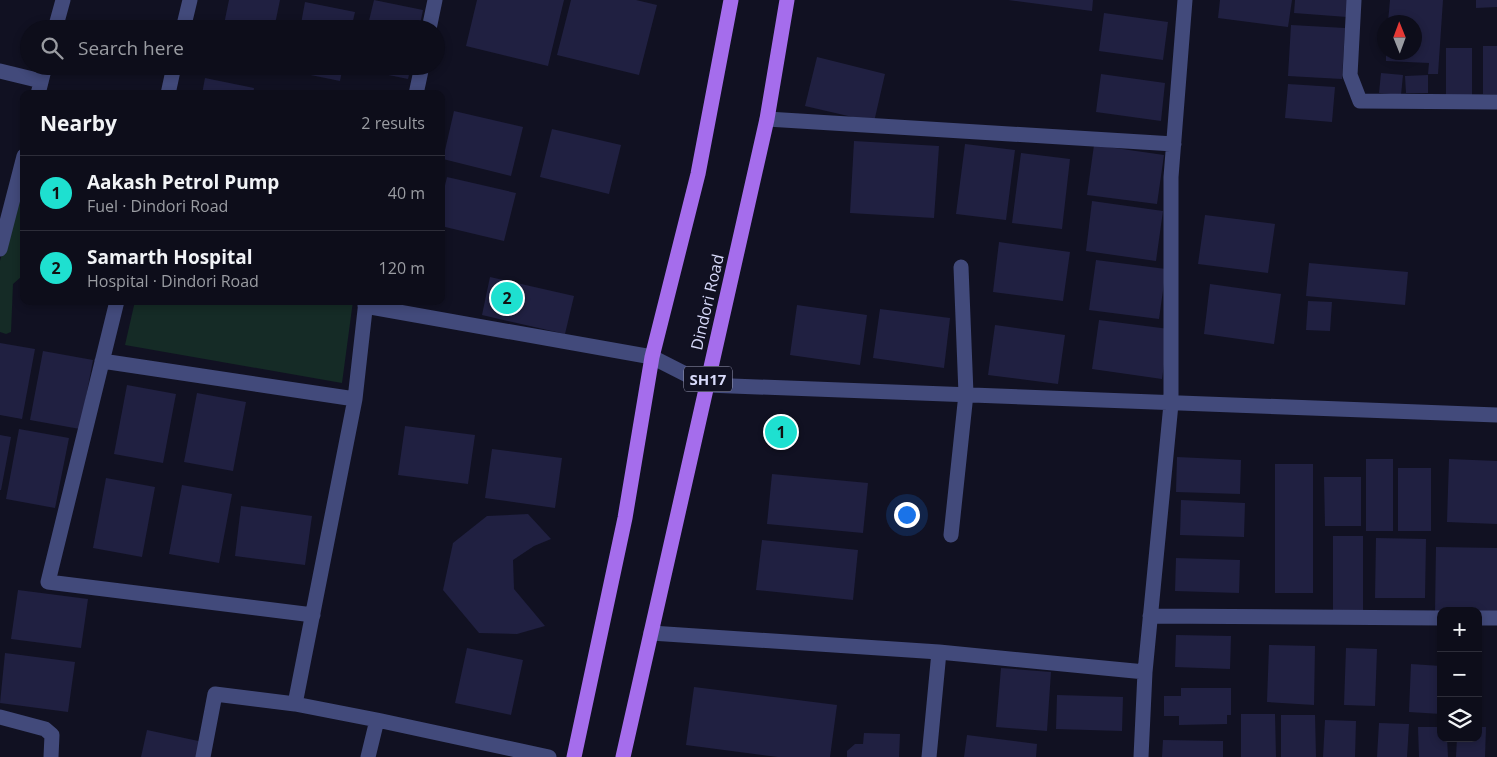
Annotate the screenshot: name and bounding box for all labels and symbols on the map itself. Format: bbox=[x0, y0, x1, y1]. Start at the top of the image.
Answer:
north arrow bbox=[1377, 15, 1422, 60]
street label: Dindori Road bbox=[685, 252, 729, 352]
pin: 2 bbox=[491, 279, 523, 317]
road number: SH17 bbox=[684, 366, 732, 392]
pin: 1 bbox=[765, 413, 797, 451]
your location bbox=[894, 502, 920, 528]

